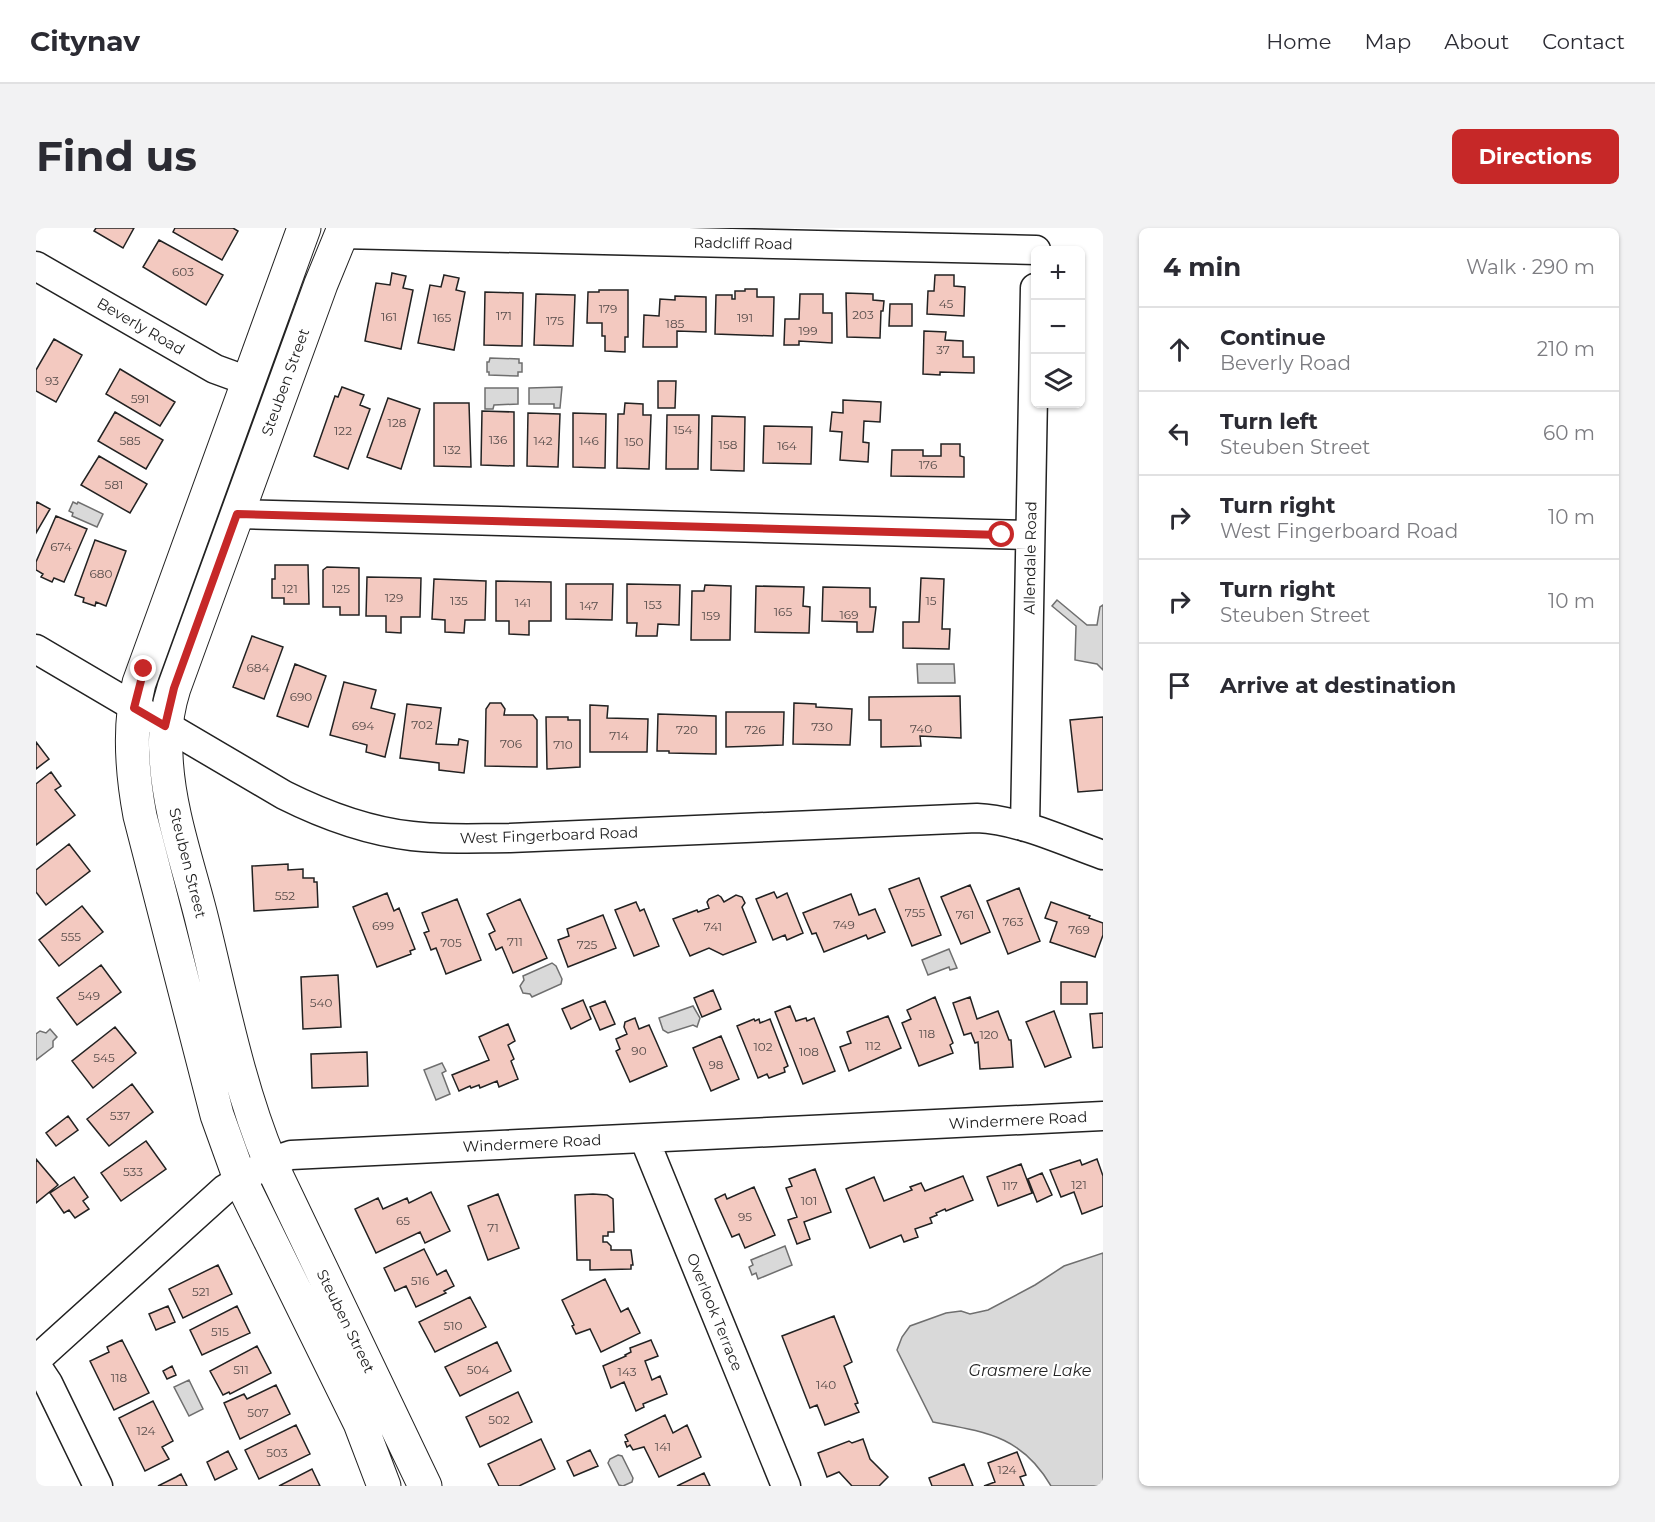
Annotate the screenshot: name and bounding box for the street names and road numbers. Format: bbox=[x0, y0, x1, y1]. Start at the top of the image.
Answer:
street label: Radcliff Road bbox=[693, 233, 793, 253]
street label: Beverly Road bbox=[94, 293, 188, 359]
street label: Steuben Street bbox=[257, 326, 313, 438]
street label: Allendale Road bbox=[1020, 501, 1040, 615]
street label: Steuben Street bbox=[165, 806, 211, 920]
street label: West Fingerboard Road bbox=[459, 822, 639, 848]
street label: Windermere Road bbox=[948, 1107, 1088, 1133]
street label: Windermere Road bbox=[462, 1130, 602, 1156]
street label: Overlook Terrace bbox=[683, 1250, 747, 1374]
street label: Steuben Street bbox=[313, 1266, 379, 1376]

